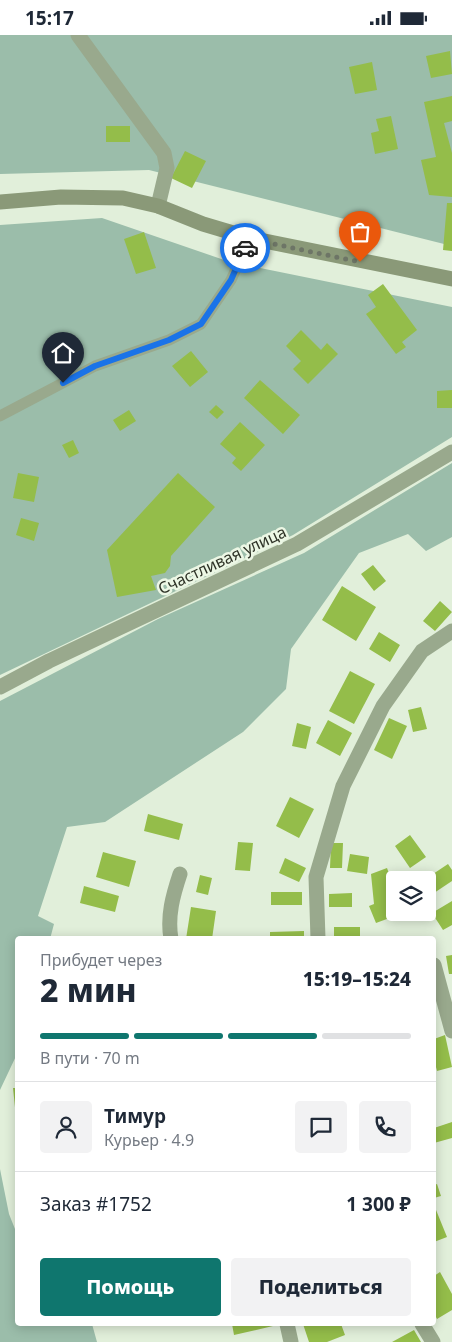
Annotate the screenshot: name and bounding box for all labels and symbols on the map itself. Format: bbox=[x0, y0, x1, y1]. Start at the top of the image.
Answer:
pin bbox=[339, 211, 381, 262]
courier bbox=[220, 223, 270, 273]
pin bbox=[42, 332, 84, 383]
street label: Счастливая улица bbox=[154, 521, 290, 599]

